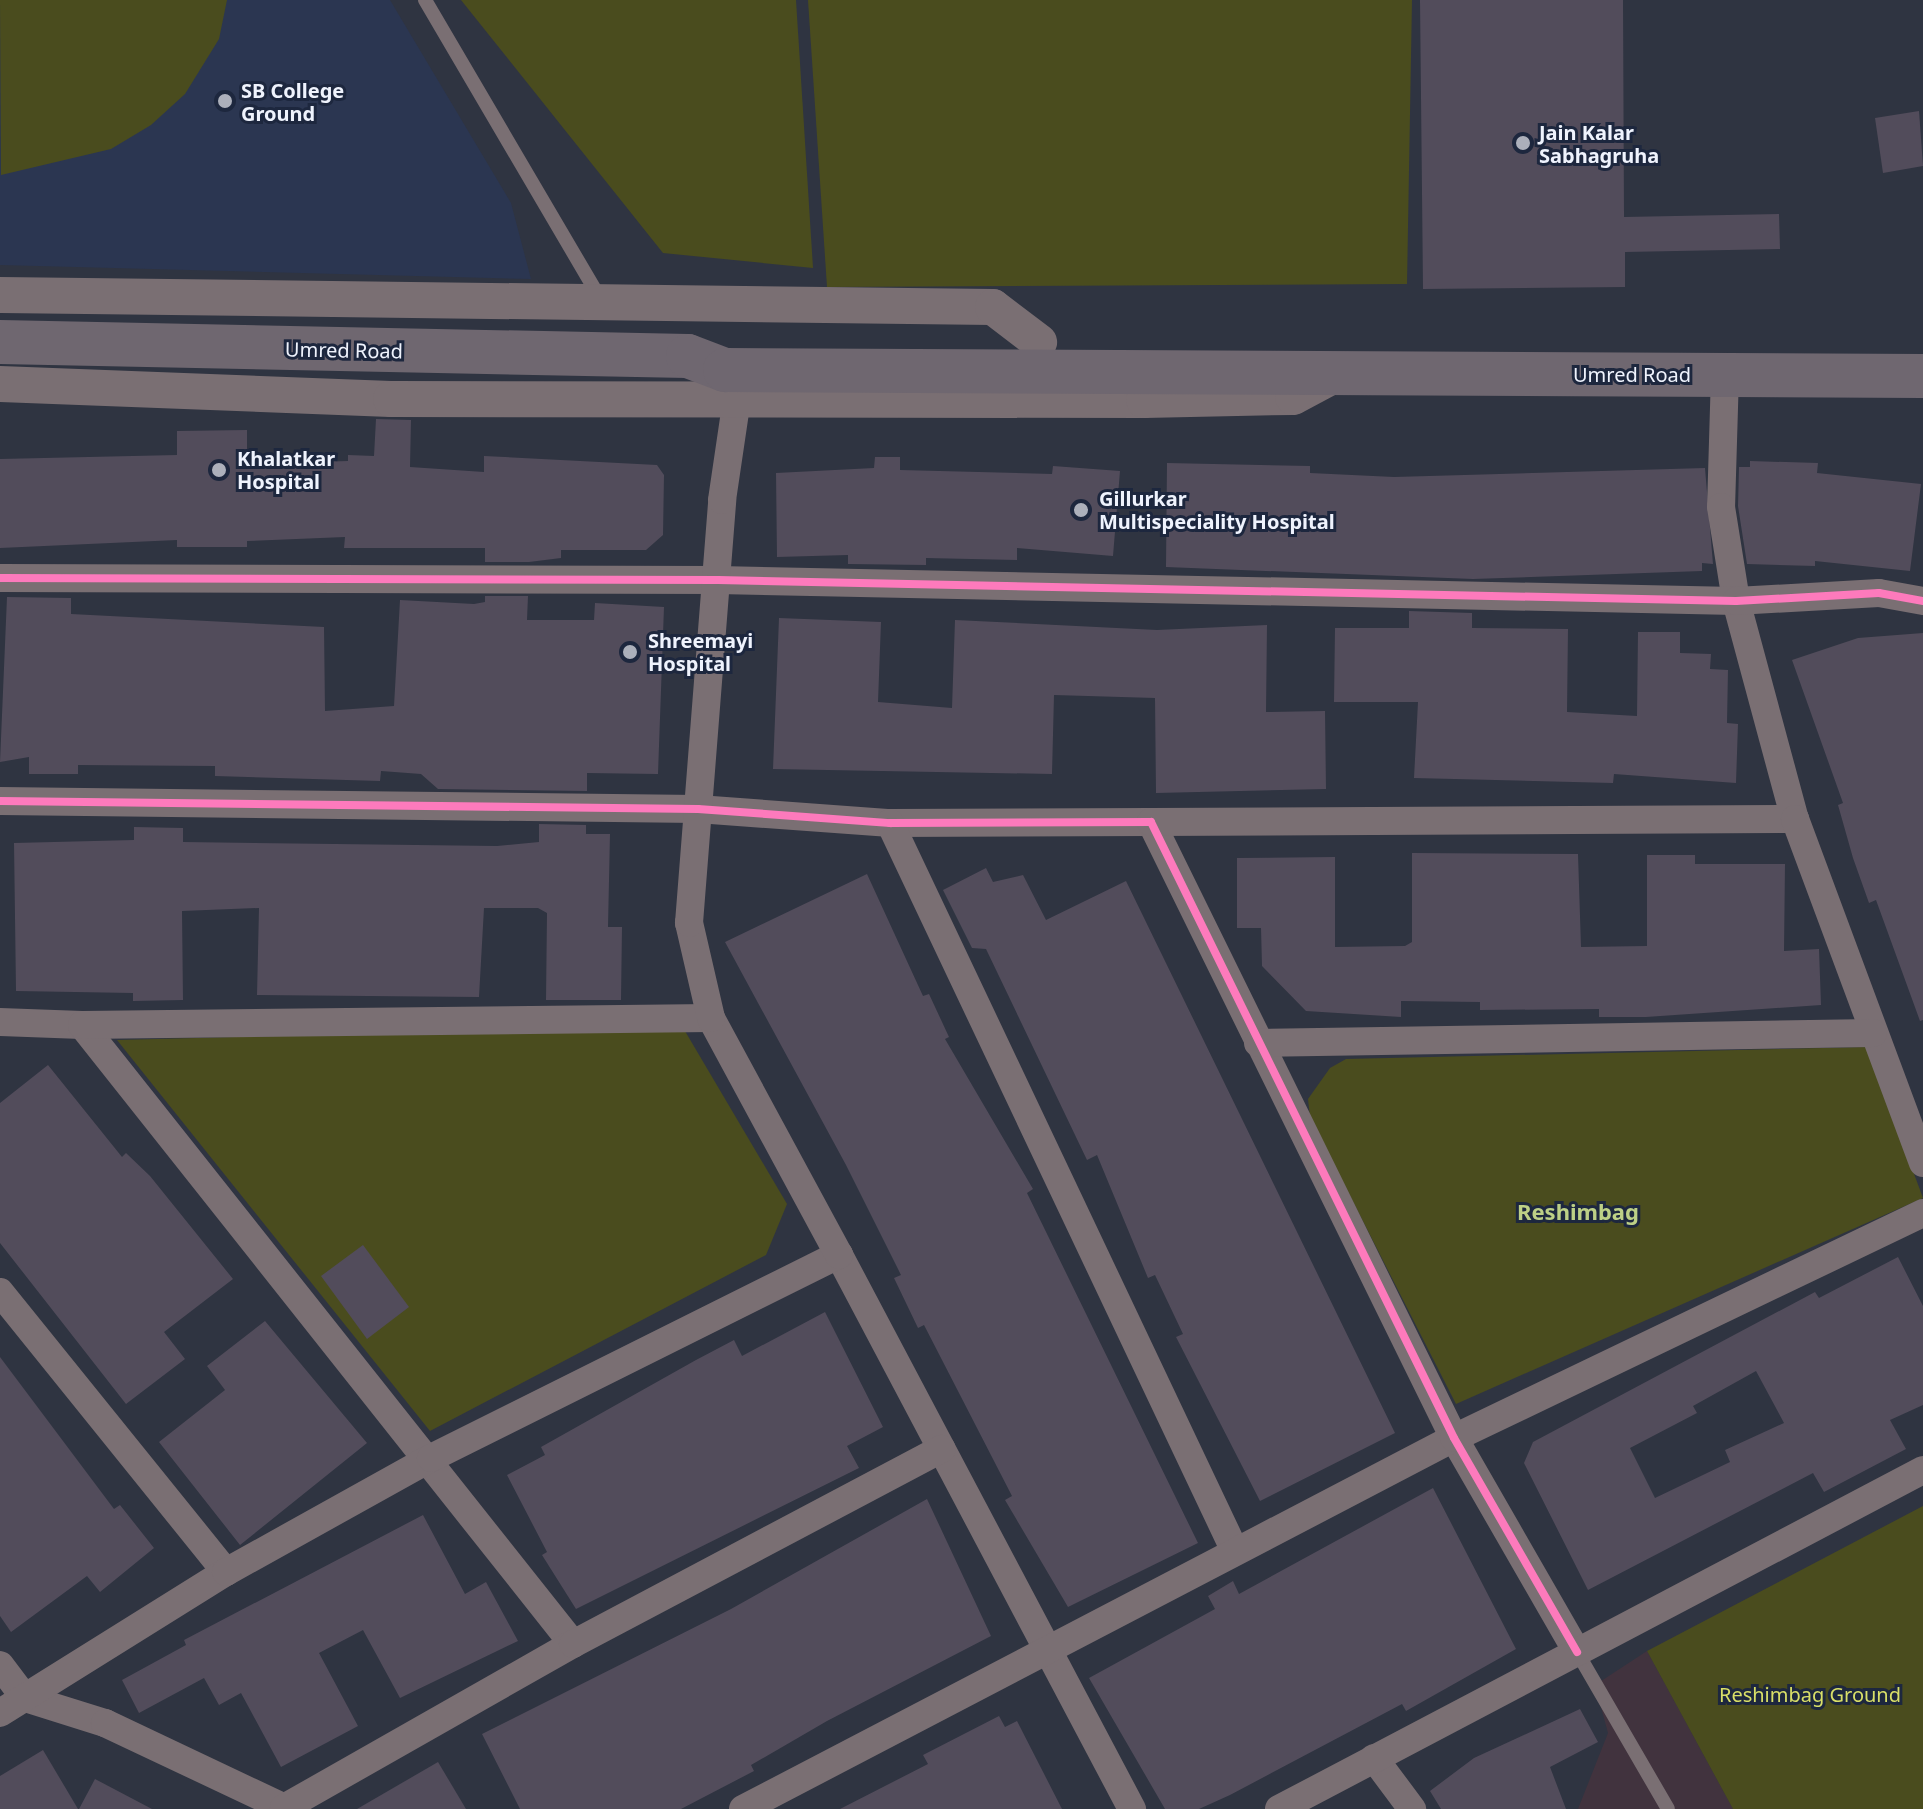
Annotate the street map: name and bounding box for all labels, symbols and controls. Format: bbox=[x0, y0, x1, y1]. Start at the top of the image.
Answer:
place label: SB College Ground bbox=[241, 78, 344, 125]
marker: SB College Ground bbox=[216, 92, 234, 110]
place label: Jain Kalar Sabhagruha bbox=[1539, 120, 1659, 167]
marker: Jain Kalar Sabhagruha bbox=[1514, 134, 1532, 152]
street label: Umred Road bbox=[285, 337, 403, 363]
street label: Umred Road bbox=[1573, 362, 1691, 386]
place label: Khalatkar Hospital bbox=[237, 446, 335, 493]
marker: Khalatkar Hospital bbox=[208, 459, 230, 481]
place label: Gillurkar Multispeciality Hospital bbox=[1099, 486, 1335, 533]
marker: Gillurkar Multispeciality Hospital bbox=[1070, 499, 1092, 521]
place label: Shreemayi Hospital bbox=[648, 628, 753, 675]
marker: Shreemayi Hospital bbox=[619, 641, 641, 663]
district label: Reshimbag bbox=[1517, 1199, 1639, 1225]
park label: Reshimbag Ground bbox=[1719, 1682, 1901, 1706]

